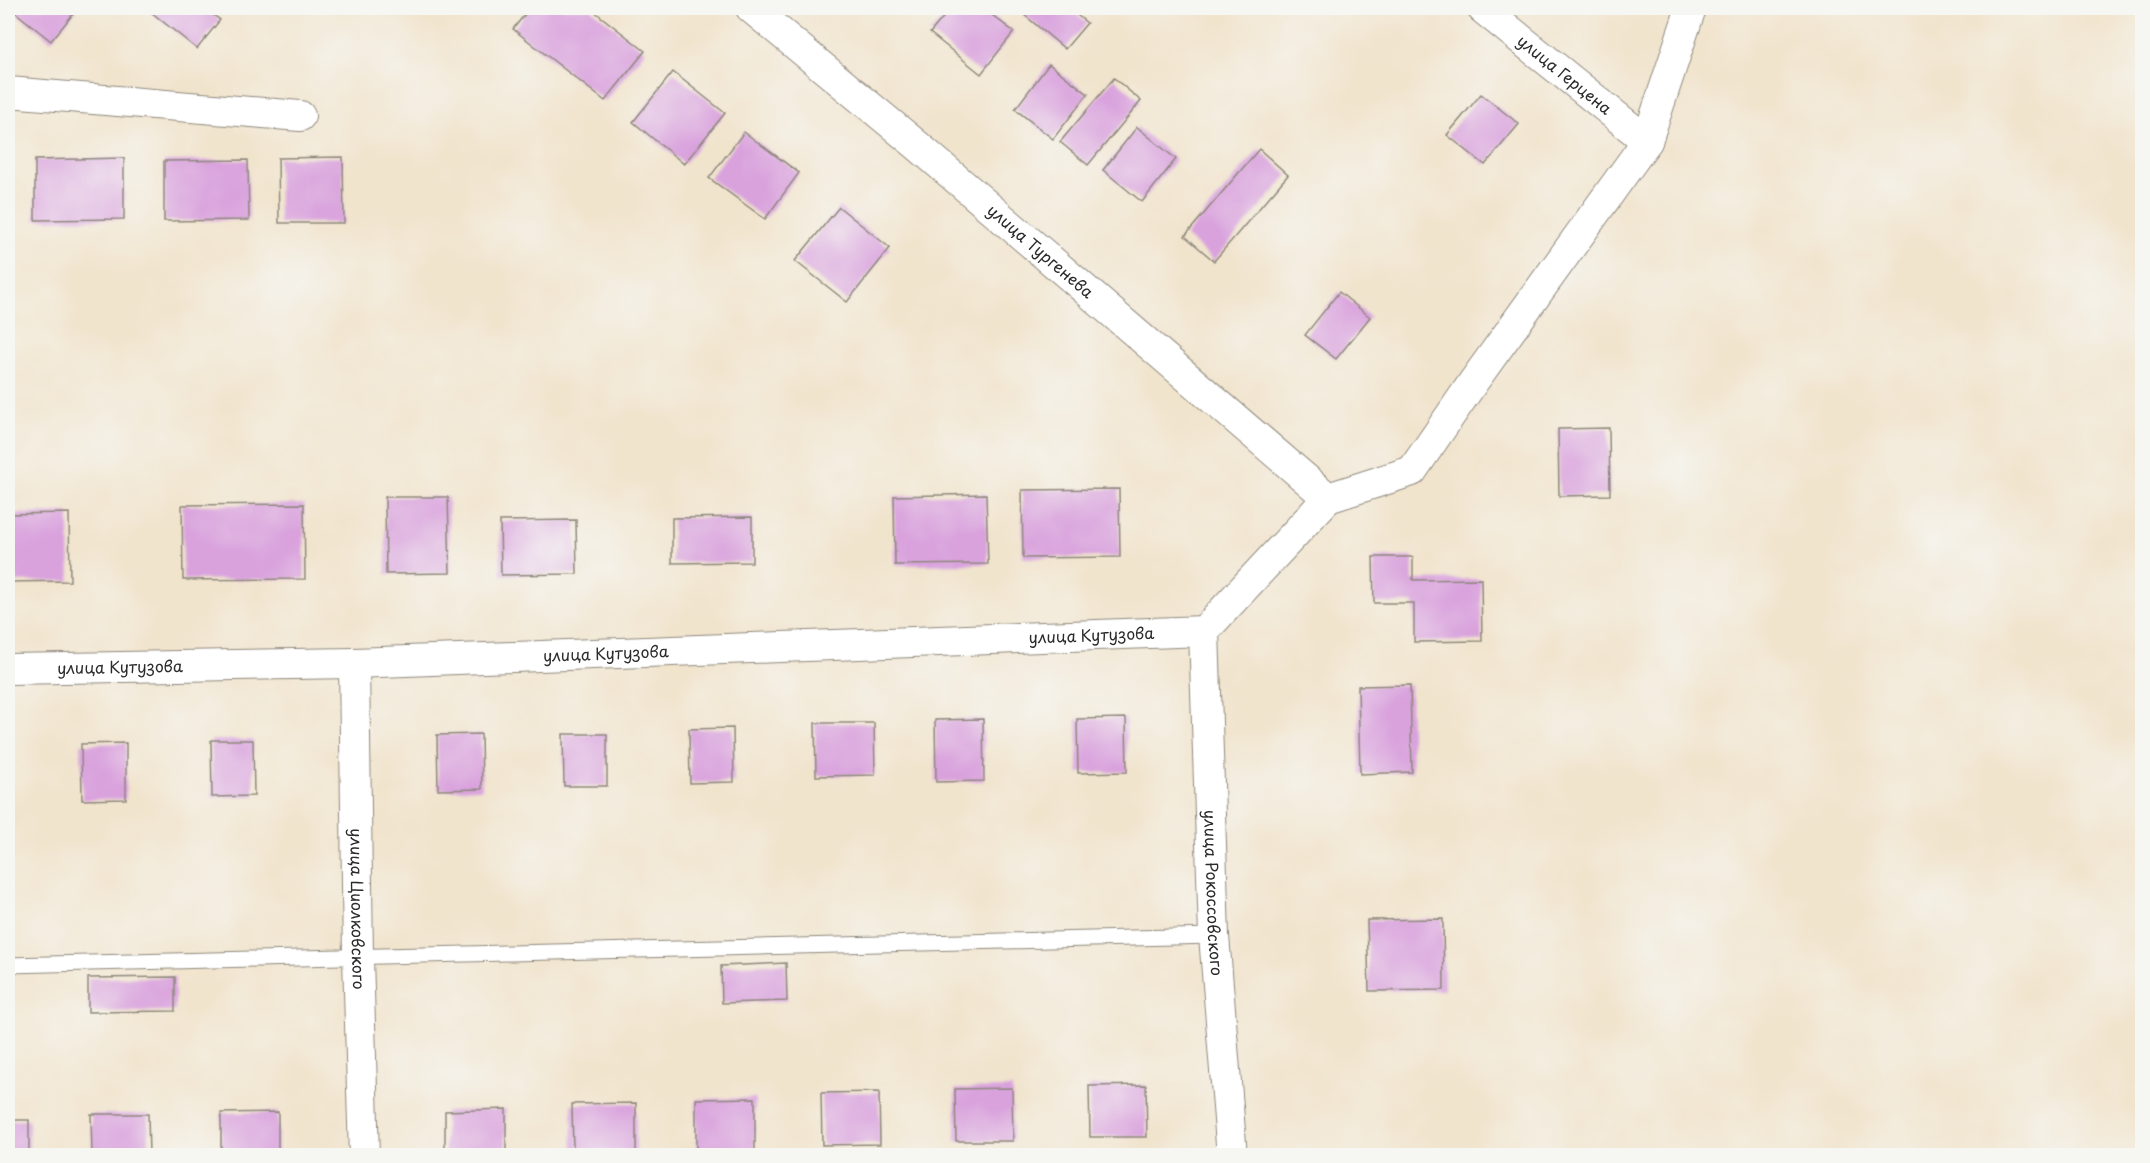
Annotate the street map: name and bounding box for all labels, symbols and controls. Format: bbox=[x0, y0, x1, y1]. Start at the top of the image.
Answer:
street label: улица Герцена bbox=[1513, 28, 1618, 119]
street label: улица Тургенева bbox=[983, 198, 1100, 303]
street label: улица Кутузова bbox=[1028, 620, 1155, 649]
street label: улица Кутузова bbox=[542, 638, 669, 667]
street label: улица Кутузова bbox=[57, 653, 183, 679]
street label: улица Рокоссовского bbox=[1199, 809, 1230, 977]
street label: улица Циолковского bbox=[345, 828, 372, 990]

